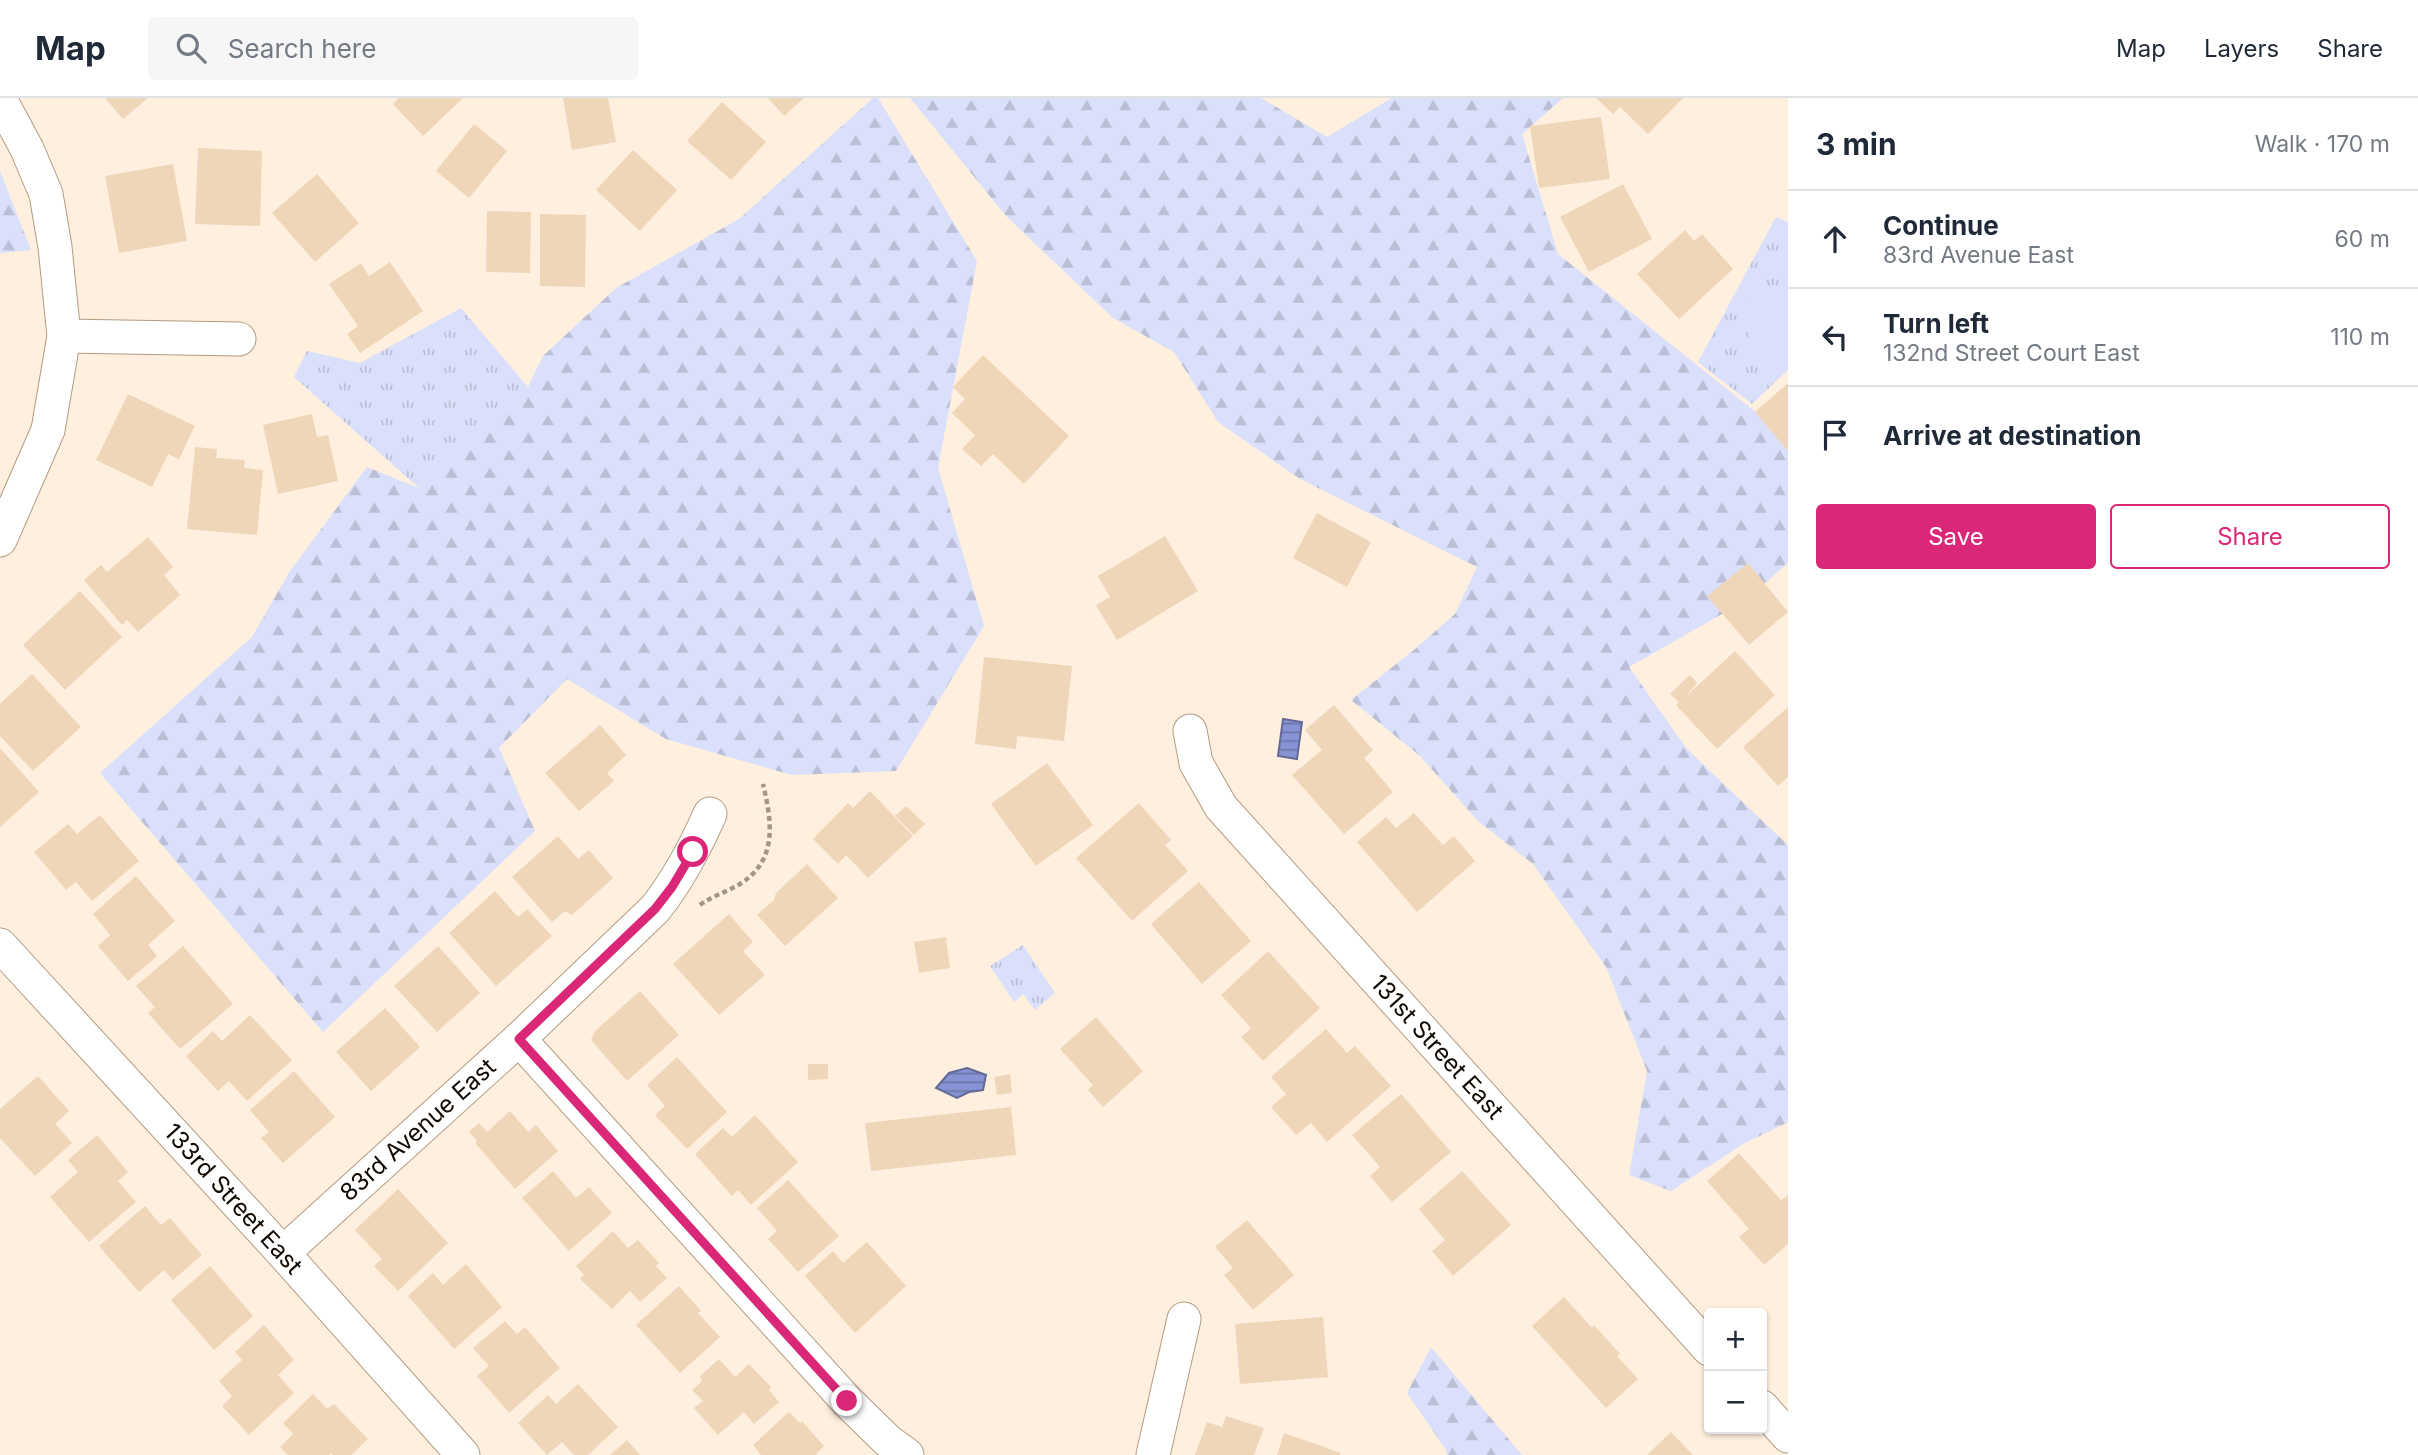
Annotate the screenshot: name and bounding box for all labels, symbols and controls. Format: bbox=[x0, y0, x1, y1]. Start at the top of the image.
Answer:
search box bbox=[148, 17, 638, 80]
text: Map bbox=[35, 28, 106, 68]
icon: search bbox=[172, 29, 210, 67]
text: Search here bbox=[228, 33, 376, 64]
text: Map bbox=[2116, 34, 2166, 63]
text: Layers bbox=[2204, 34, 2279, 63]
text: Share bbox=[2317, 34, 2383, 63]
text: 3 min bbox=[1816, 126, 1897, 162]
text: Walk · 170 m bbox=[2255, 130, 2390, 158]
text: Continue bbox=[1883, 210, 1999, 241]
icon: ahead bbox=[1816, 220, 1854, 258]
text: 60 m bbox=[2335, 225, 2390, 253]
text: 83rd Avenue East bbox=[1883, 241, 2074, 269]
text: Turn left bbox=[1883, 308, 1989, 339]
icon: left bbox=[1816, 318, 1854, 356]
text: 110 m bbox=[2330, 323, 2390, 351]
text: 132nd Street Court East bbox=[1883, 339, 2140, 367]
icon: arrive bbox=[1816, 416, 1854, 454]
text: Arrive at destination bbox=[1883, 420, 2142, 451]
button: Save bbox=[1816, 504, 2096, 569]
button: Share bbox=[2110, 504, 2390, 569]
route start bbox=[677, 836, 708, 867]
street label: 131st Street East bbox=[1365, 968, 1510, 1125]
street label: 83rd Avenue East bbox=[334, 1052, 502, 1207]
street label: 133rd Street East bbox=[158, 1117, 309, 1280]
map controls bbox=[1704, 1308, 1767, 1434]
button: + bbox=[1704, 1308, 1767, 1371]
button: − bbox=[1704, 1371, 1767, 1434]
route end bbox=[831, 1385, 862, 1416]

